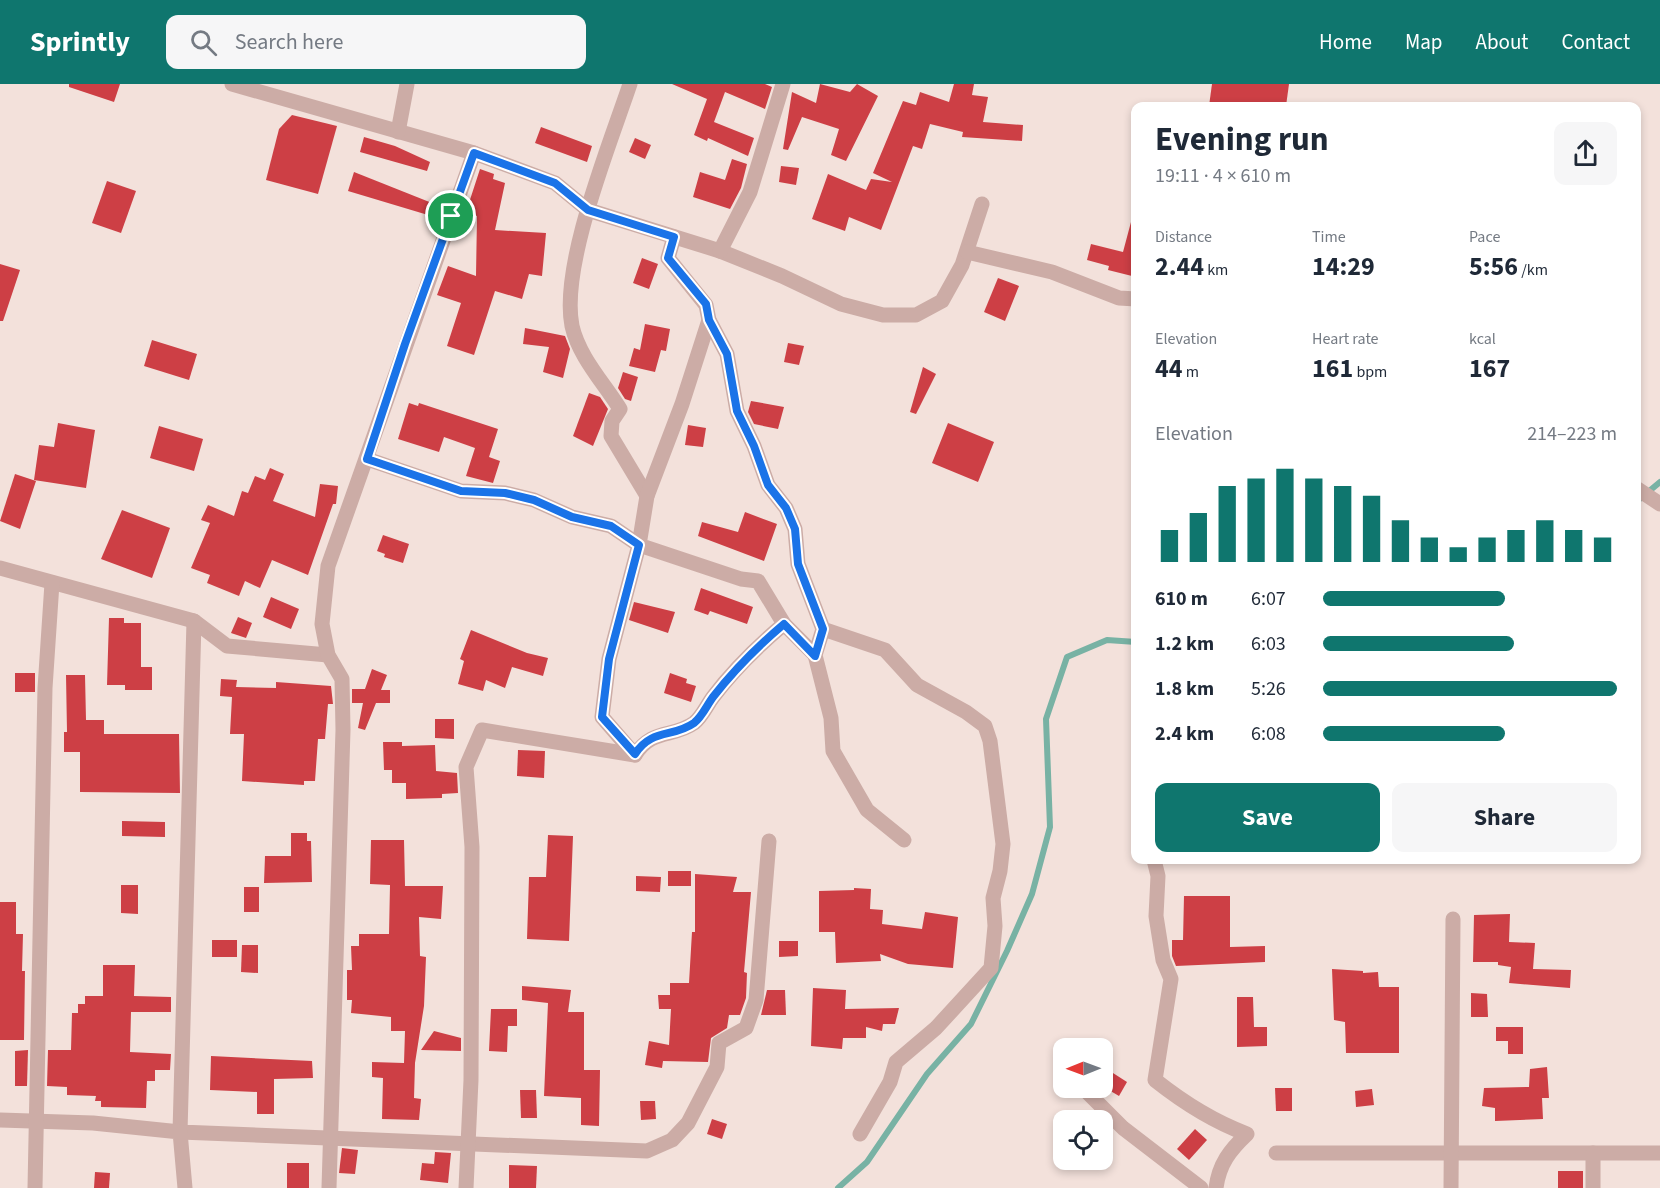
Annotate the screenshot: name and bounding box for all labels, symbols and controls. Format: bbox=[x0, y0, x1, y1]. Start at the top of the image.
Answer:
search box bbox=[166, 15, 586, 69]
text: Sprintly bbox=[30, 22, 130, 62]
icon: search bbox=[187, 26, 220, 59]
text: Search here bbox=[235, 26, 343, 58]
text: Home bbox=[1319, 27, 1372, 57]
text: Map bbox=[1405, 27, 1443, 57]
text: About bbox=[1476, 27, 1528, 57]
text: Contact bbox=[1561, 27, 1630, 57]
text: Evening run bbox=[1155, 116, 1329, 163]
button: share bbox=[1554, 122, 1617, 185]
text: 19:11 · 4 × 610 m bbox=[1155, 162, 1291, 190]
pin bbox=[425, 190, 476, 241]
icon: arrive bbox=[434, 199, 467, 232]
text: Distance bbox=[1155, 226, 1212, 248]
text: Time bbox=[1312, 226, 1346, 248]
text: Pace bbox=[1469, 226, 1500, 248]
text: 2.44 bbox=[1155, 248, 1204, 285]
text: 14:29 bbox=[1312, 248, 1375, 285]
text: 5:56 bbox=[1469, 248, 1518, 285]
text: km bbox=[1204, 259, 1228, 281]
text: /km bbox=[1518, 259, 1548, 281]
text: Elevation bbox=[1155, 328, 1217, 350]
text: Heart rate bbox=[1312, 328, 1379, 350]
text: kcal bbox=[1469, 328, 1496, 350]
text: 44 bbox=[1155, 350, 1182, 387]
text: 161 bbox=[1312, 350, 1353, 387]
text: 167 bbox=[1469, 350, 1510, 387]
text: m bbox=[1182, 361, 1199, 383]
text: bpm bbox=[1353, 361, 1387, 383]
text: Elevation bbox=[1155, 420, 1233, 448]
text: 214–223 m bbox=[1527, 420, 1617, 448]
text: 610 m bbox=[1155, 585, 1208, 613]
text: 6:07 bbox=[1251, 585, 1286, 613]
text: 1.2 km bbox=[1155, 630, 1214, 658]
text: 6:03 bbox=[1251, 630, 1286, 658]
text: 1.8 km bbox=[1155, 675, 1214, 703]
text: 5:26 bbox=[1251, 675, 1286, 703]
text: 2.4 km bbox=[1155, 720, 1214, 748]
text: 6:08 bbox=[1251, 720, 1286, 748]
button: Save bbox=[1155, 783, 1380, 852]
button: Share bbox=[1392, 783, 1617, 852]
north arrow bbox=[1053, 1038, 1113, 1098]
map controls bbox=[1053, 1038, 1113, 1170]
button: locate bbox=[1053, 1110, 1113, 1170]

